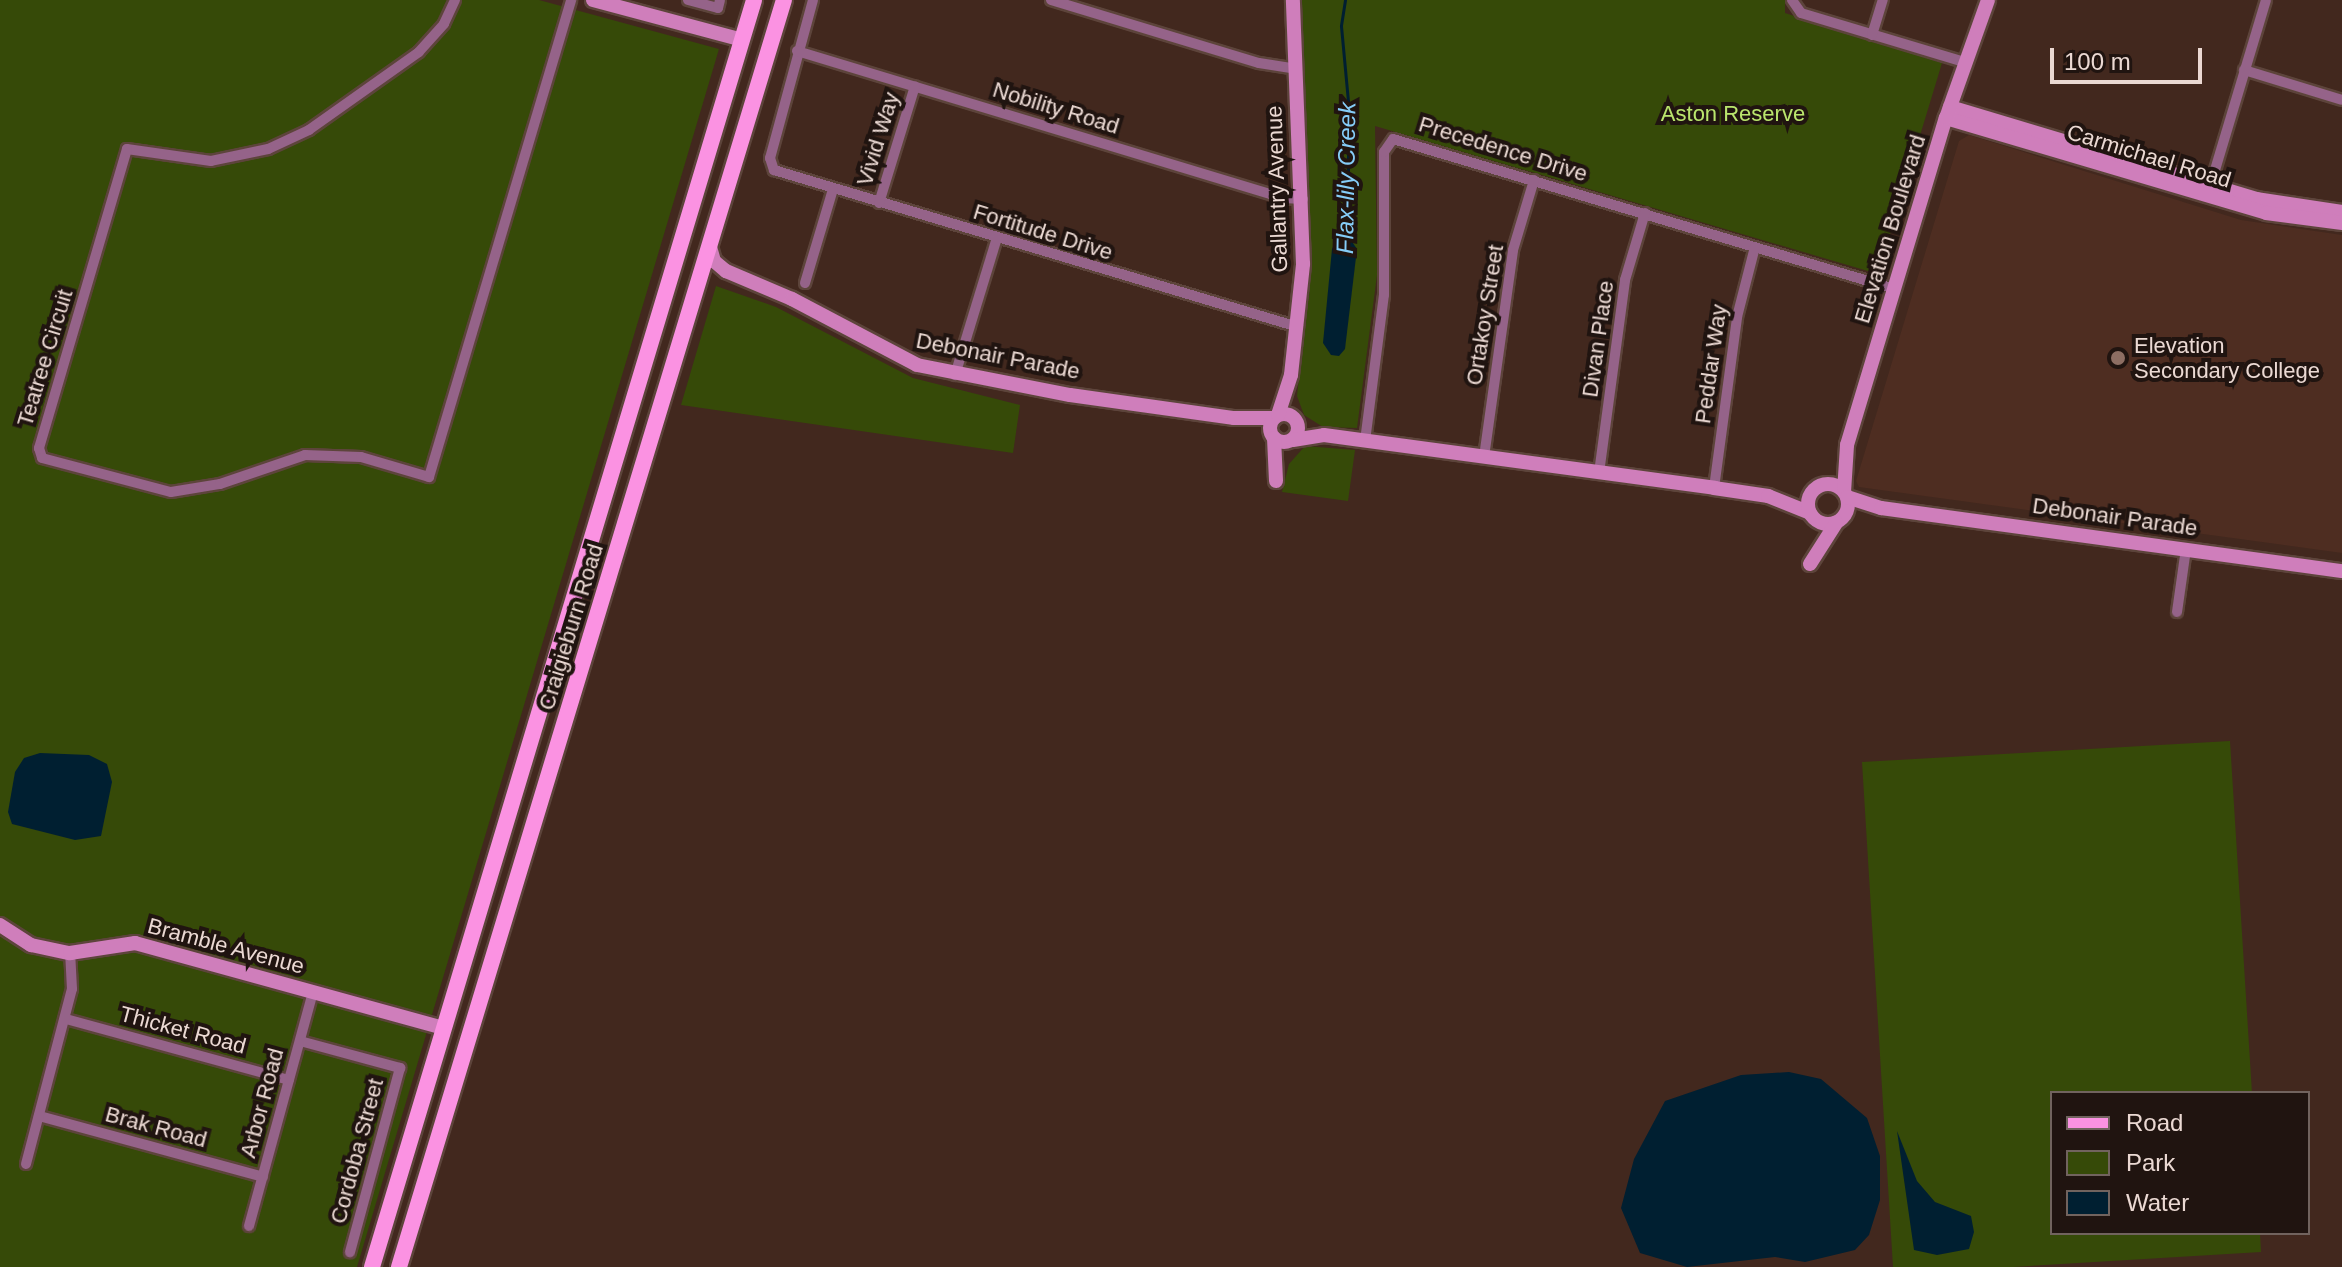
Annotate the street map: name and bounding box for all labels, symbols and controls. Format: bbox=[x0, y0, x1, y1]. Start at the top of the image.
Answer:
scale bar bbox=[2054, 32, 2206, 82]
text: 100 m bbox=[2064, 48, 2131, 75]
street label: Nobility Road bbox=[990, 76, 1122, 140]
street label: Vivid Way bbox=[851, 89, 905, 189]
park label: Aston Reserve bbox=[1661, 101, 1805, 127]
water label: Flax-lily Creek bbox=[1330, 102, 1362, 254]
street label: Gallantry Avenue bbox=[1261, 104, 1293, 274]
street label: Precedence Drive bbox=[1416, 111, 1590, 187]
street label: Carmichael Road bbox=[2064, 119, 2234, 193]
street label: Elevation Boulevard bbox=[1849, 132, 1931, 326]
street label: Fortitude Drive bbox=[970, 198, 1116, 266]
street label: Ortakoy Street bbox=[1461, 243, 1509, 387]
street label: Divan Place bbox=[1577, 279, 1619, 399]
street label: Teatree Circuit bbox=[12, 286, 78, 430]
street label: Peddar Way bbox=[1690, 303, 1732, 425]
street label: Debonair Parade bbox=[914, 327, 1082, 385]
place label: Elevation Secondary College bbox=[2134, 332, 2320, 384]
marker: Elevation Secondary College bbox=[2109, 349, 2127, 367]
street label: Debonair Parade bbox=[2031, 492, 2199, 542]
street label: Craigieburn Road bbox=[533, 541, 609, 713]
street label: Bramble Avenue bbox=[144, 912, 308, 980]
street label: Thicket Road bbox=[117, 1000, 249, 1060]
street label: Arbor Road bbox=[235, 1045, 289, 1161]
street label: Cordoba Street bbox=[325, 1076, 389, 1226]
legend bbox=[2050, 1091, 2310, 1235]
street label: Brak Road bbox=[102, 1101, 210, 1153]
text: Road bbox=[2126, 1109, 2183, 1136]
text: Park bbox=[2126, 1149, 2175, 1176]
text: Water bbox=[2126, 1189, 2189, 1216]

